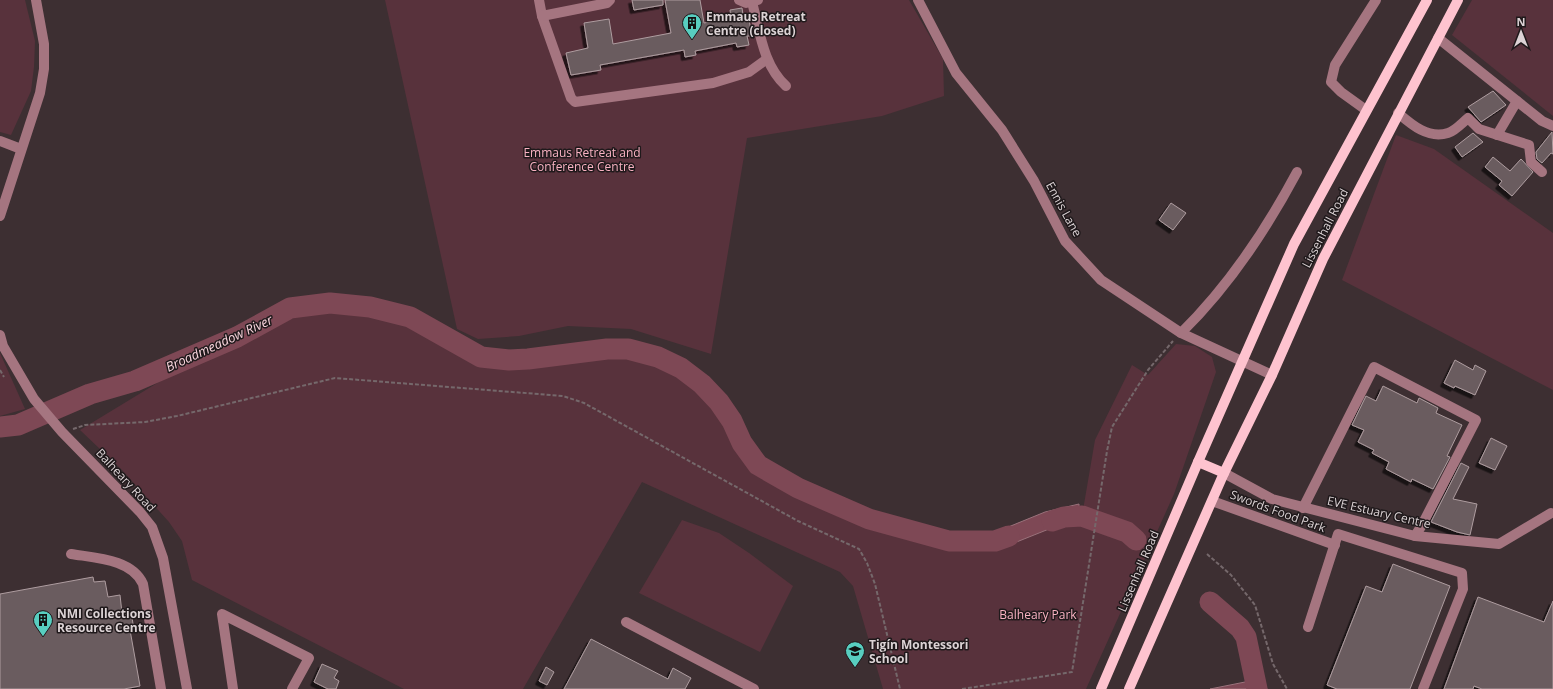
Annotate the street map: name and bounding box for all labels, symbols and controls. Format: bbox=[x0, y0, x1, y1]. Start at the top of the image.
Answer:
place label: Emmaus Retreat Centre (closed) bbox=[706, 8, 806, 39]
building icon: Emmaus Retreat Centre (closed) bbox=[681, 12, 703, 40]
north arrow bbox=[1501, 12, 1541, 52]
text: N bbox=[1517, 14, 1525, 29]
park label: Emmaus Retreat and Conference Centre bbox=[523, 144, 641, 175]
street label: Ennis Lane bbox=[1042, 179, 1086, 240]
street label: Lissenhall Road bbox=[1298, 186, 1352, 270]
water label: Broadmeadow River bbox=[163, 310, 276, 376]
street label: Balheary Road bbox=[92, 445, 160, 515]
street label: Swords Food Park bbox=[1228, 486, 1329, 536]
street label: EVE Estuary Centre bbox=[1325, 492, 1433, 532]
street label: Lissenhall Road bbox=[1113, 528, 1163, 614]
place label: NMI Collections Resource Centre bbox=[57, 605, 156, 636]
park label: Balheary Park bbox=[999, 606, 1077, 623]
building icon: NMI Collections Resource Centre bbox=[32, 609, 54, 637]
place label: Tigín Montessori School bbox=[869, 636, 968, 667]
school or university icon: Tigín Montessori School bbox=[844, 640, 866, 668]

